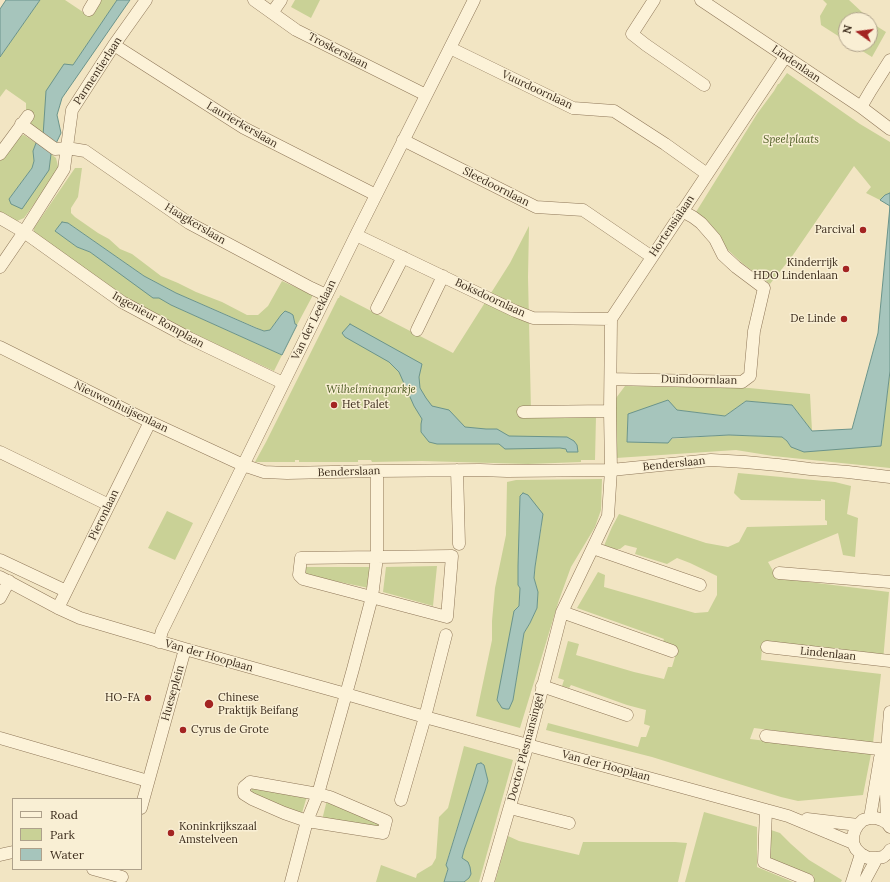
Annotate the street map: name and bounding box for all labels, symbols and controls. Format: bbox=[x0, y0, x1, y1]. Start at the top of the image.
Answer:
north arrow bbox=[838, 12, 878, 52]
text: N bbox=[840, 24, 855, 35]
street label: Troskerslaan bbox=[306, 30, 370, 72]
street label: Parmentierlaan bbox=[71, 35, 125, 107]
street label: Lindenlaan bbox=[769, 43, 823, 85]
street label: Vuurdoornlaan bbox=[499, 68, 575, 112]
street label: Laurierkerslaan bbox=[204, 99, 280, 151]
park label: Speelplaats bbox=[763, 133, 819, 147]
street label: Sleedoornlaan bbox=[461, 165, 531, 209]
street label: Hortensialaan bbox=[647, 193, 697, 259]
street label: Haagkerslaan bbox=[162, 201, 228, 247]
place label: Parcival bbox=[815, 223, 855, 237]
marker: Parcival bbox=[858, 225, 868, 235]
place label: Kinderrijk HDO Lindenlaan bbox=[753, 256, 838, 282]
marker: Kinderrijk HDO Lindenlaan bbox=[841, 264, 851, 274]
street label: Boksdoornlaan bbox=[453, 276, 527, 320]
street label: Van der Leeklaan bbox=[289, 278, 339, 362]
street label: Ingenieur Romplaan bbox=[110, 289, 206, 351]
place label: De Linde bbox=[790, 312, 836, 326]
marker: De Linde bbox=[839, 314, 849, 324]
street label: Duindoornlaan bbox=[661, 373, 737, 387]
street label: Nieuwenhuijsenlaan bbox=[72, 378, 170, 436]
park label: Wilhelminaparkje bbox=[326, 383, 416, 397]
place label: Het Palet bbox=[342, 398, 389, 412]
marker: Het Palet bbox=[329, 400, 339, 410]
street label: Benderslaan bbox=[642, 454, 706, 474]
street label: Benderslaan bbox=[317, 464, 381, 480]
street label: Pieronlaan bbox=[86, 488, 122, 542]
street label: Van der Hooplaan bbox=[163, 637, 255, 675]
street label: Lindenlaan bbox=[799, 644, 857, 664]
street label: Hueseplein bbox=[159, 664, 187, 722]
place label: HO-FA bbox=[105, 691, 140, 705]
place label: Chinese Praktijk Beifang bbox=[218, 691, 298, 717]
street label: Doctor Plesmansingel bbox=[505, 691, 547, 803]
marker: HO-FA bbox=[143, 693, 153, 703]
marker: Chinese Praktijk Beifang bbox=[203, 698, 215, 710]
place label: Cyrus de Grote bbox=[191, 723, 269, 737]
marker: Cyrus de Grote bbox=[178, 725, 188, 735]
street label: Van der Hooplaan bbox=[560, 748, 652, 784]
legend bbox=[12, 798, 142, 870]
text: Road bbox=[50, 807, 78, 822]
place label: Koninkrijkszaal Amstelveen bbox=[179, 820, 257, 846]
text: Park bbox=[50, 827, 75, 842]
marker: Koninkrijkszaal Amstelveen bbox=[166, 828, 176, 838]
text: Water bbox=[50, 847, 84, 862]

